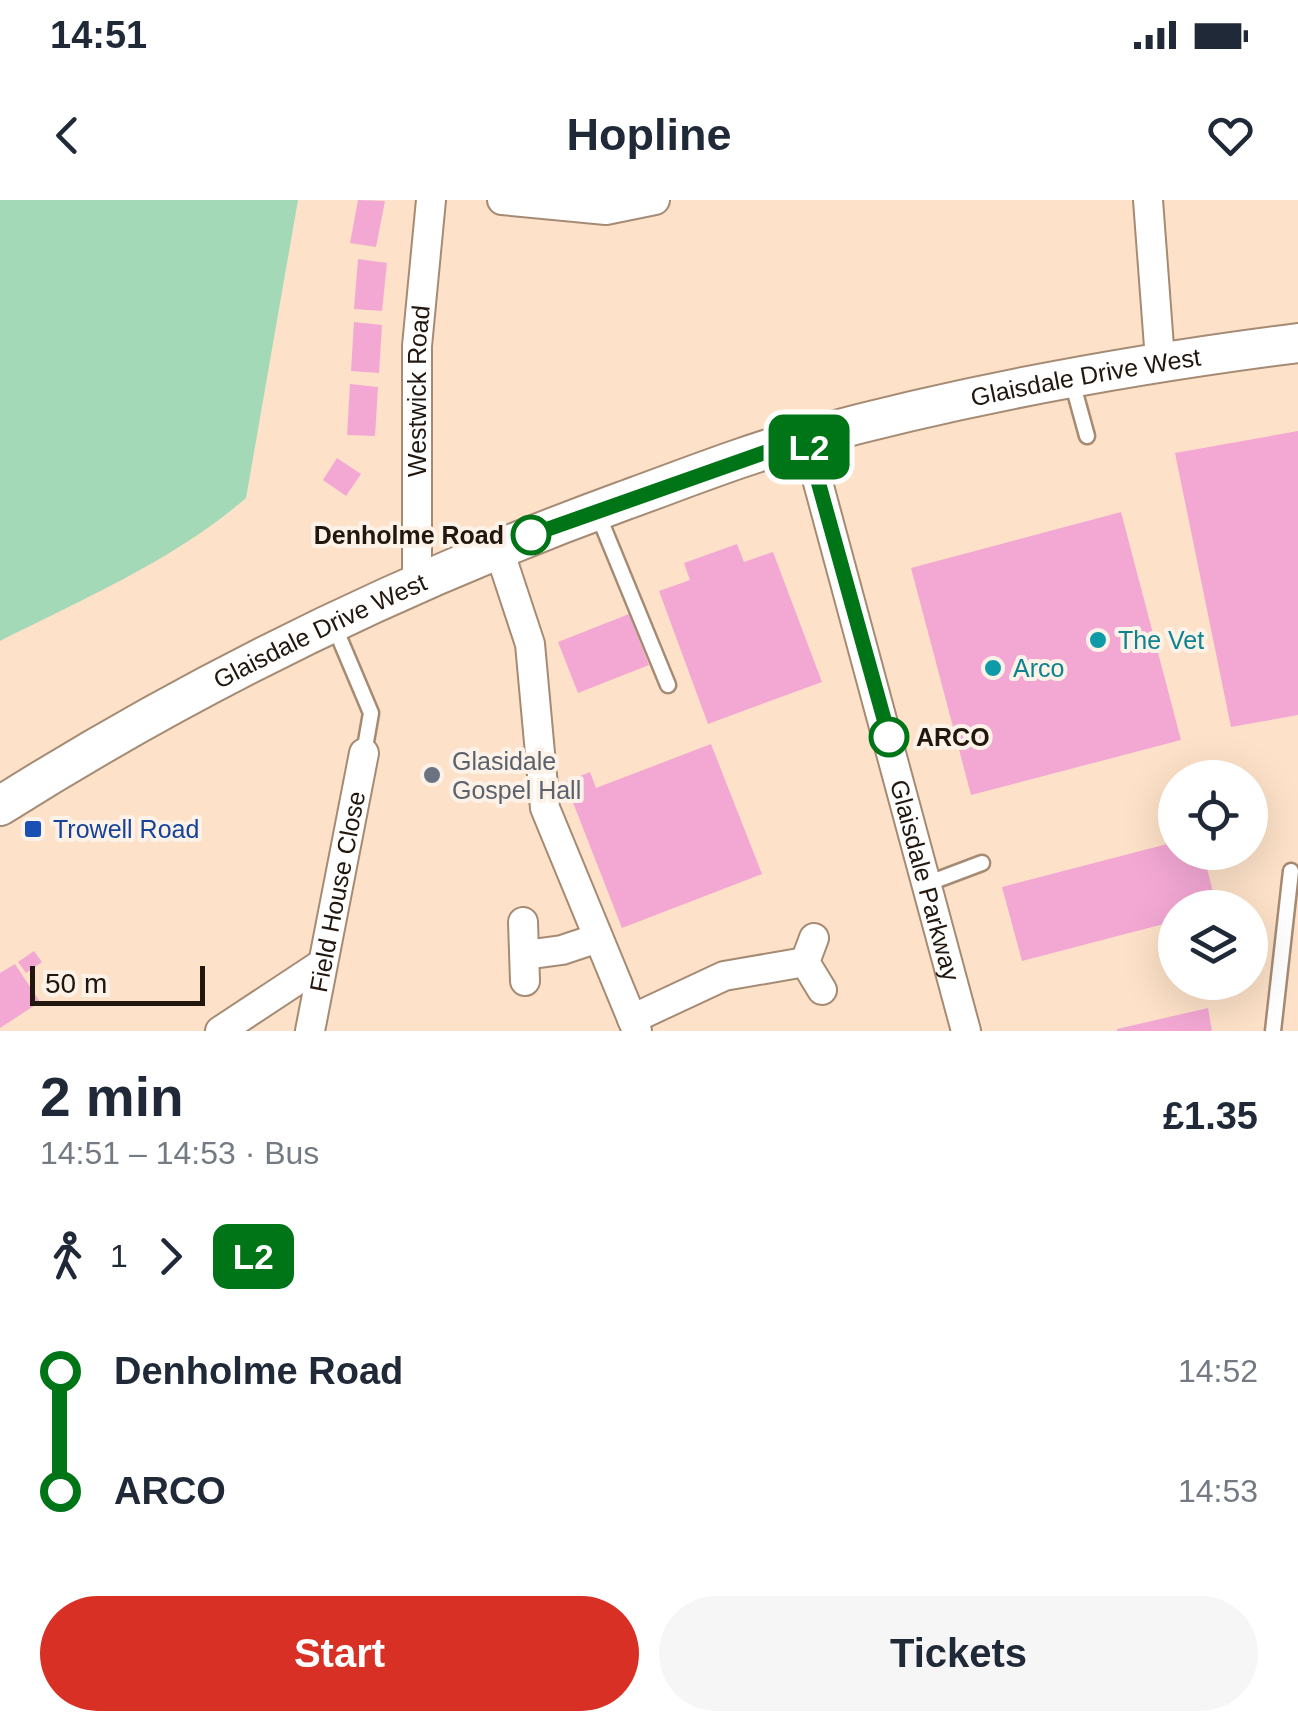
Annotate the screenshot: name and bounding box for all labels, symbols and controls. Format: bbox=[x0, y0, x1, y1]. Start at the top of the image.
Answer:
text: 14:51 bbox=[50, 14, 147, 56]
icon: back bbox=[40, 108, 95, 163]
icon: heart bbox=[1203, 108, 1258, 163]
text: Hopline bbox=[567, 109, 732, 160]
street label: Westwick Road bbox=[403, 304, 435, 477]
street label: Glaisdale Drive West bbox=[968, 343, 1202, 411]
line badge: L2 bbox=[764, 414, 854, 480]
text: L2 bbox=[789, 428, 829, 467]
marker: Denholme Road bbox=[512, 516, 550, 554]
place label: Denholme Road bbox=[314, 521, 504, 549]
street label: Glaisdale Drive West bbox=[209, 568, 431, 694]
place label: The Vet bbox=[1118, 626, 1204, 654]
marker: The Vet bbox=[1087, 629, 1109, 651]
place label: Arco bbox=[1013, 654, 1064, 682]
marker: Arco bbox=[982, 657, 1004, 679]
marker: ARCO bbox=[870, 718, 908, 756]
place label: ARCO bbox=[916, 723, 990, 751]
place label: Glasidale Gospel Hall bbox=[452, 747, 581, 804]
map controls bbox=[1158, 760, 1268, 1000]
button: locate bbox=[1158, 760, 1268, 870]
marker: Glasidale Gospel Hall bbox=[421, 764, 443, 786]
street label: Glaisdale Parkway bbox=[885, 777, 966, 984]
street label: Field House Close bbox=[304, 789, 370, 995]
place label: Trowell Road bbox=[53, 815, 199, 843]
marker: Trowell Road bbox=[22, 818, 44, 840]
button: layers bbox=[1158, 890, 1268, 1000]
scale bar bbox=[30, 961, 205, 1006]
text: 50 m bbox=[45, 968, 107, 999]
text: 2 min bbox=[40, 1066, 184, 1128]
text: £1.35 bbox=[1163, 1095, 1258, 1137]
text: 14:51 – 14:53 · Bus bbox=[40, 1135, 319, 1171]
icon: walk bbox=[40, 1229, 95, 1284]
icon: forward bbox=[143, 1229, 198, 1284]
text: L2 bbox=[233, 1237, 274, 1276]
text: 1 bbox=[110, 1238, 128, 1274]
text: Denholme Road bbox=[114, 1350, 403, 1392]
text: 14:52 bbox=[1178, 1353, 1258, 1389]
text: ARCO bbox=[114, 1470, 226, 1512]
text: 14:53 bbox=[1178, 1473, 1258, 1509]
button: Start bbox=[40, 1596, 639, 1711]
button: Tickets bbox=[659, 1596, 1258, 1711]

